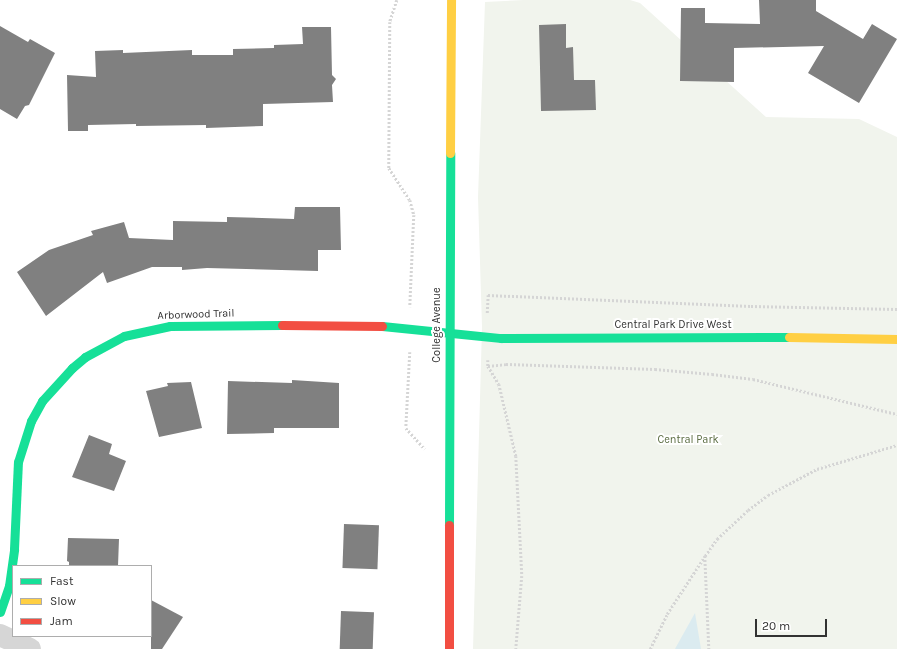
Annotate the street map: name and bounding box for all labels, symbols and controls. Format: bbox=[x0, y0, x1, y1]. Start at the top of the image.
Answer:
street label: College Avenue bbox=[430, 287, 444, 363]
street label: Arborwood Trail bbox=[157, 307, 235, 323]
street label: Central Park Drive West bbox=[614, 318, 732, 332]
park label: Central Park bbox=[657, 433, 719, 447]
legend bbox=[12, 565, 152, 637]
text: Fast bbox=[50, 574, 73, 588]
text: Slow bbox=[50, 594, 76, 608]
scale bar bbox=[757, 611, 829, 637]
text: Jam bbox=[50, 614, 73, 628]
text: 20 m bbox=[762, 619, 790, 633]

